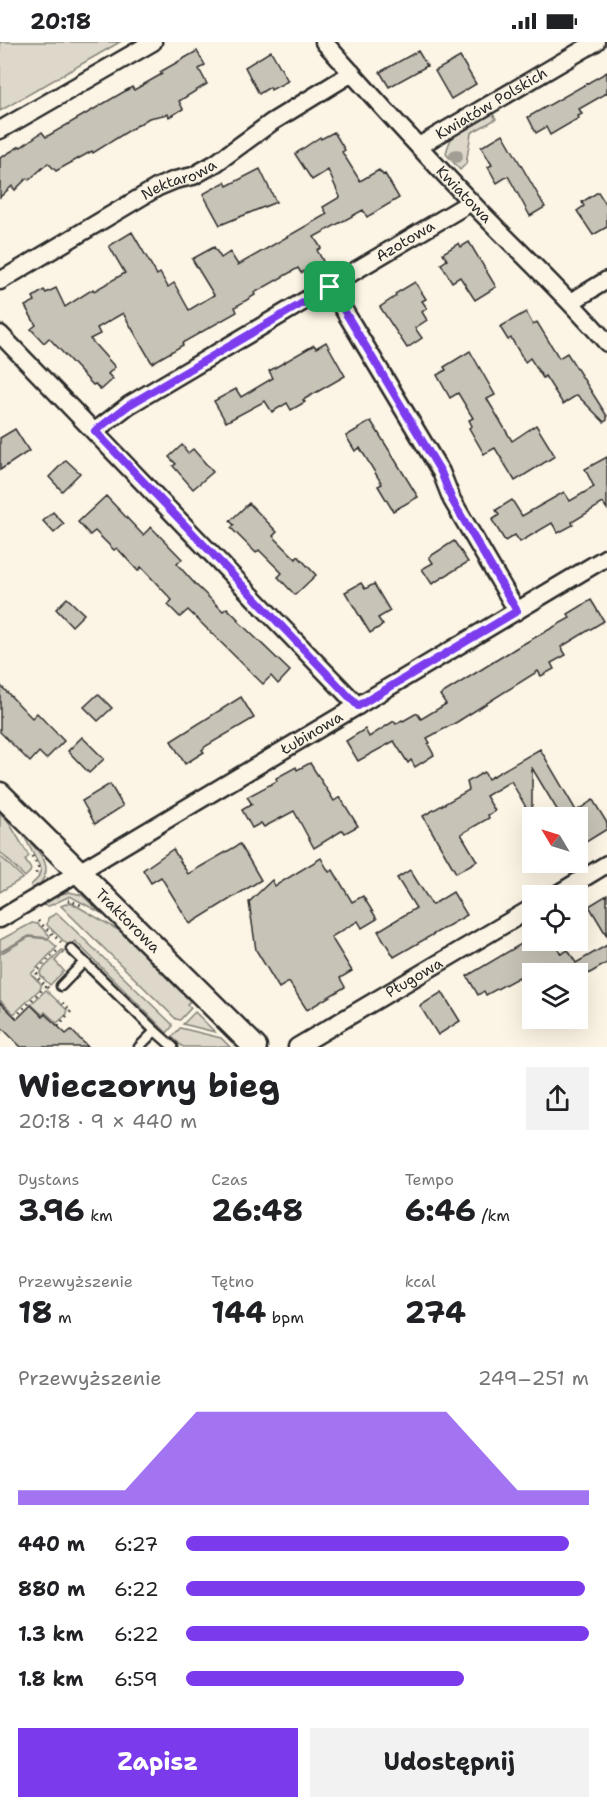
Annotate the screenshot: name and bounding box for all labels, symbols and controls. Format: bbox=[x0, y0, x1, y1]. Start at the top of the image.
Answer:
text: 20:18 bbox=[30, 7, 91, 36]
street label: Kwiatów Polskich bbox=[432, 63, 551, 144]
street label: Nektarowa bbox=[137, 154, 221, 205]
street label: Kwiatowa bbox=[432, 162, 497, 228]
street label: Azotowa bbox=[372, 215, 439, 266]
pin bbox=[304, 261, 355, 312]
icon: arrive bbox=[313, 270, 346, 303]
street label: Łubinowa bbox=[276, 706, 347, 760]
north arrow bbox=[522, 807, 588, 873]
map controls bbox=[522, 807, 588, 1029]
street label: Traktorowa bbox=[91, 884, 165, 958]
button: locate bbox=[522, 885, 588, 951]
street label: Pługowa bbox=[382, 953, 447, 1002]
button: layers bbox=[522, 963, 588, 1029]
text: Wieczorny bieg bbox=[18, 1063, 280, 1108]
button: share bbox=[526, 1067, 589, 1130]
text: 20:18 · 9 × 440 m bbox=[18, 1108, 197, 1134]
text: Dystans bbox=[18, 1169, 79, 1190]
text: Czas bbox=[211, 1169, 248, 1190]
text: Tempo bbox=[405, 1169, 454, 1190]
text: 3.96 bbox=[18, 1190, 85, 1231]
text: 26:48 bbox=[211, 1190, 303, 1231]
text: 6:46 bbox=[405, 1190, 476, 1231]
text: km bbox=[85, 1205, 113, 1226]
text: /km bbox=[476, 1205, 510, 1226]
text: Przewyższenie bbox=[18, 1271, 133, 1292]
text: Tętno bbox=[211, 1271, 254, 1292]
text: kcal bbox=[405, 1271, 436, 1292]
text: 18 bbox=[18, 1292, 53, 1333]
text: 144 bbox=[211, 1292, 266, 1333]
text: 274 bbox=[405, 1292, 466, 1333]
text: m bbox=[53, 1307, 72, 1328]
text: bpm bbox=[266, 1307, 304, 1328]
text: Przewyższenie bbox=[18, 1365, 162, 1391]
text: 249–251 m bbox=[478, 1365, 589, 1391]
text: 440 m bbox=[18, 1531, 85, 1557]
text: 6:27 bbox=[114, 1531, 158, 1557]
text: 880 m bbox=[18, 1576, 85, 1602]
text: 6:22 bbox=[114, 1576, 159, 1602]
text: 1.3 km bbox=[18, 1621, 84, 1647]
text: 6:22 bbox=[114, 1621, 159, 1647]
text: 1.8 km bbox=[18, 1666, 84, 1692]
text: 6:59 bbox=[114, 1666, 158, 1692]
button: Zapisz bbox=[18, 1728, 298, 1797]
button: Udostępnij bbox=[310, 1728, 589, 1797]

